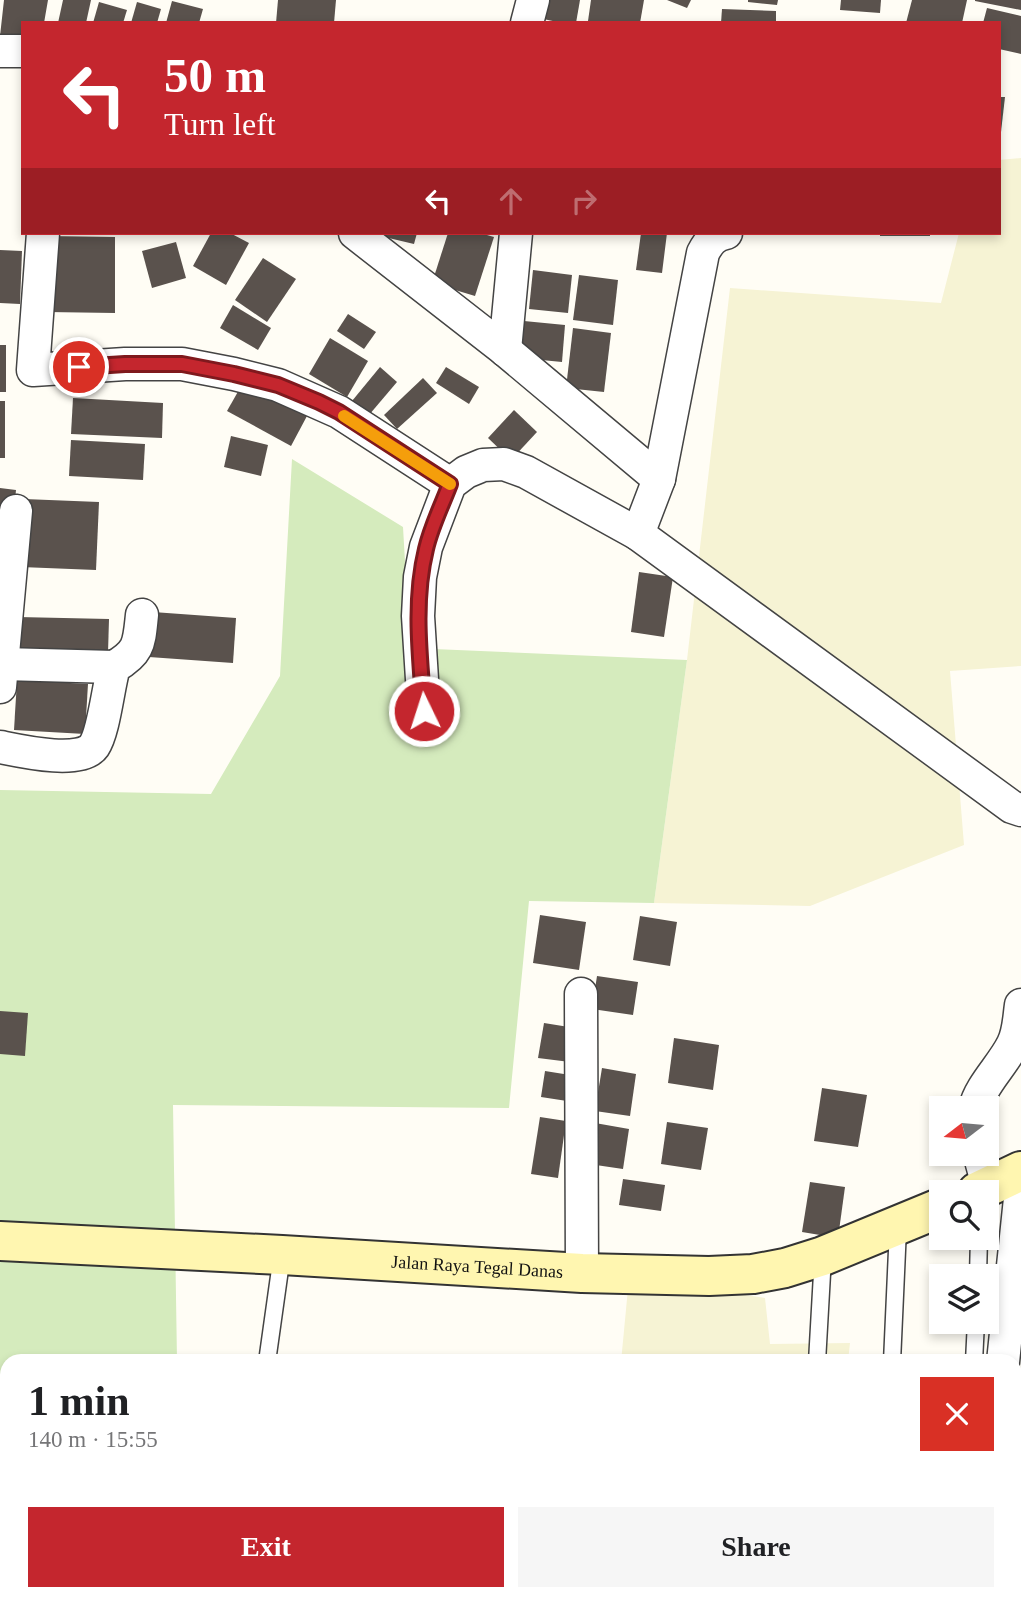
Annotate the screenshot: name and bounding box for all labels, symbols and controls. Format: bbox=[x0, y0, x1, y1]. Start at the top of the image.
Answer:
text: 50 m bbox=[164, 48, 266, 103]
icon: left bbox=[49, 49, 140, 140]
text: Turn left bbox=[164, 106, 276, 142]
icon: left bbox=[419, 182, 457, 220]
icon: ahead bbox=[492, 182, 530, 220]
icon: right bbox=[565, 182, 603, 220]
pin bbox=[49, 337, 109, 397]
icon: arrive bbox=[60, 348, 98, 386]
position arrow bbox=[387, 674, 461, 748]
north arrow bbox=[929, 1096, 999, 1166]
map controls bbox=[929, 1096, 999, 1334]
button: search bbox=[929, 1180, 999, 1250]
street label: Jalan Raya Tegal Danas bbox=[391, 1252, 564, 1282]
button: layers bbox=[929, 1264, 999, 1334]
button: close bbox=[920, 1377, 994, 1451]
text: 1 min bbox=[28, 1378, 130, 1424]
text: 140 m · 15:55 bbox=[28, 1427, 158, 1452]
button: Exit bbox=[28, 1507, 504, 1587]
button: Share bbox=[518, 1507, 994, 1587]

